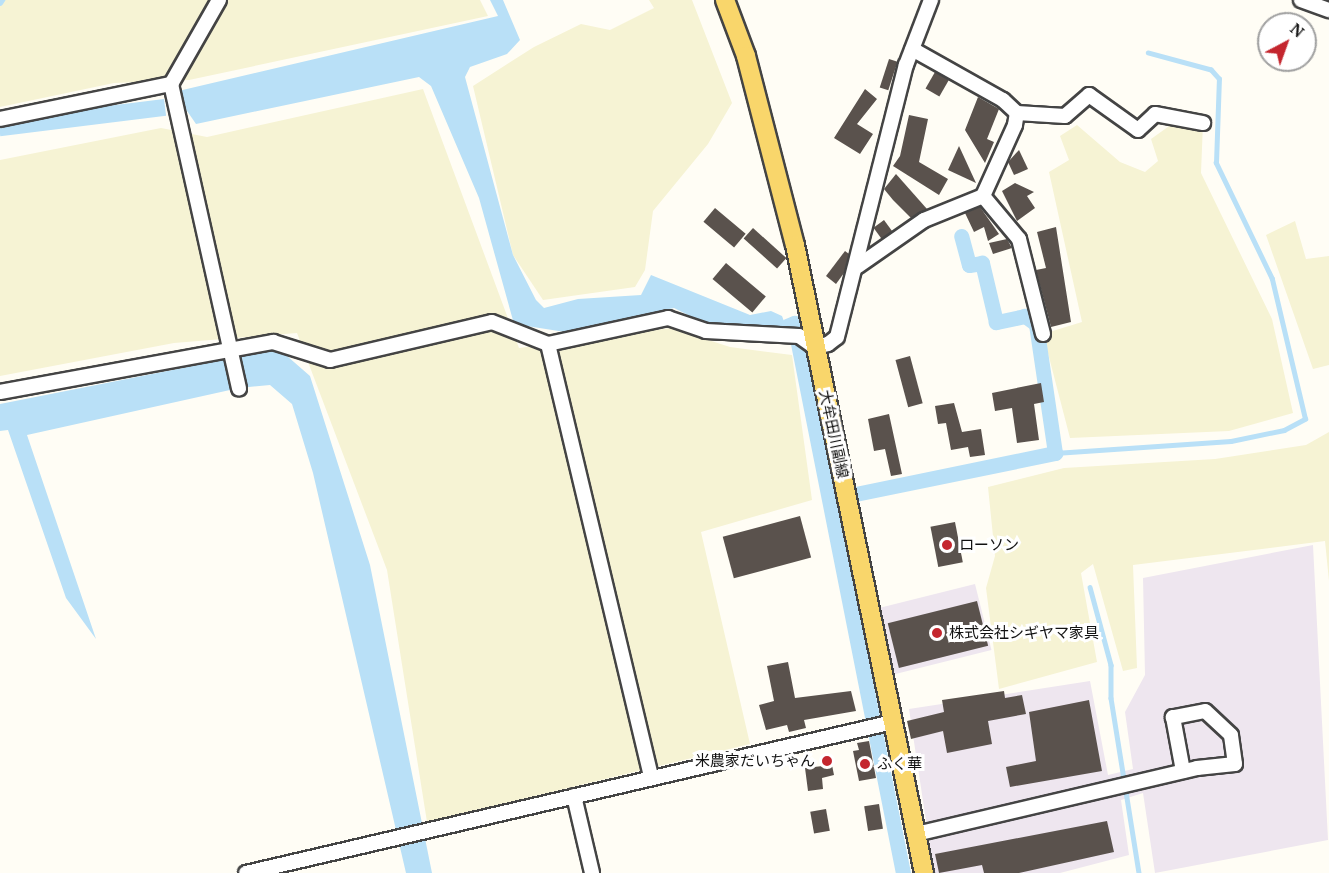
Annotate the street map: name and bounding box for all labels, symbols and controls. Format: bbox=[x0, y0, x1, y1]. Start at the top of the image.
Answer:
north arrow bbox=[1257, 12, 1317, 72]
text: N bbox=[1286, 18, 1309, 42]
street label: 大牟田川副線 bbox=[816, 388, 852, 480]
place label: ローソン bbox=[959, 536, 1019, 554]
marker: ローソン bbox=[940, 538, 954, 552]
place label: 株式会社シギヤマ家具 bbox=[949, 624, 1099, 642]
marker: 株式会社シギヤマ家具 bbox=[930, 626, 944, 640]
place label: 米農家だいちゃん bbox=[695, 752, 815, 770]
marker: 米農家だいちゃん bbox=[820, 754, 834, 768]
place label: ふく華 bbox=[877, 755, 922, 773]
marker: ふく華 bbox=[858, 757, 872, 771]

